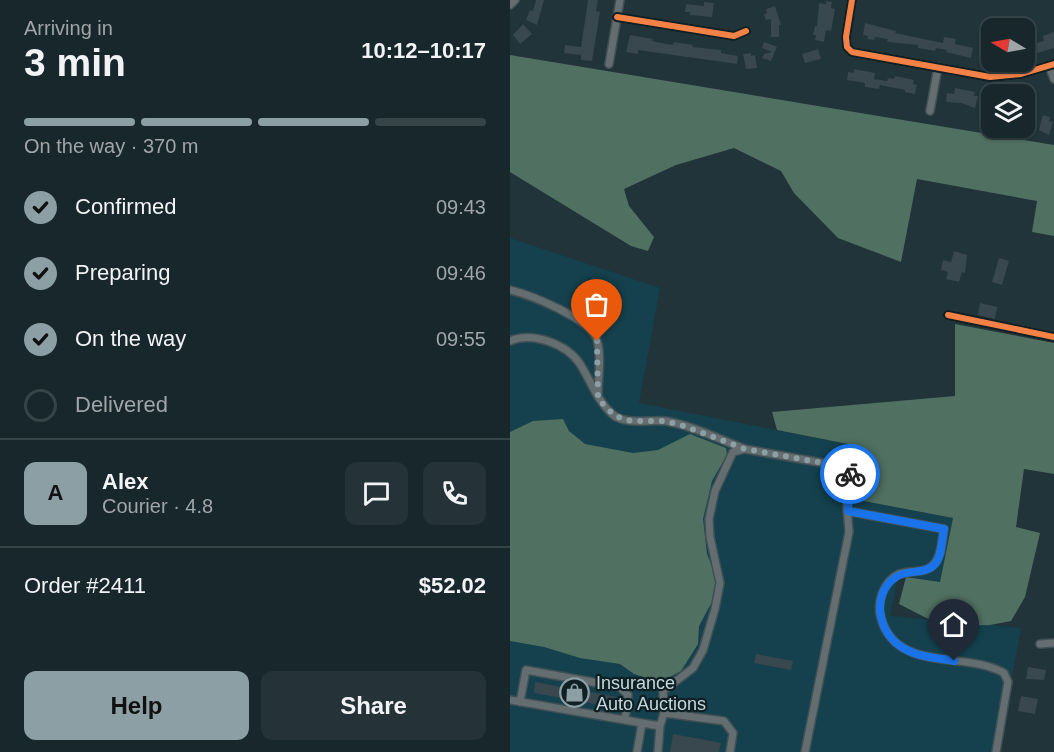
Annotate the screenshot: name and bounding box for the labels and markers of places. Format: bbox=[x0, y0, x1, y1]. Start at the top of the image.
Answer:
pin bbox=[571, 279, 622, 341]
pin bbox=[928, 599, 979, 661]
place label: Insurance Auto Auctions bbox=[596, 673, 706, 714]
shop icon: Insurance Auto Auctions bbox=[559, 677, 591, 709]

